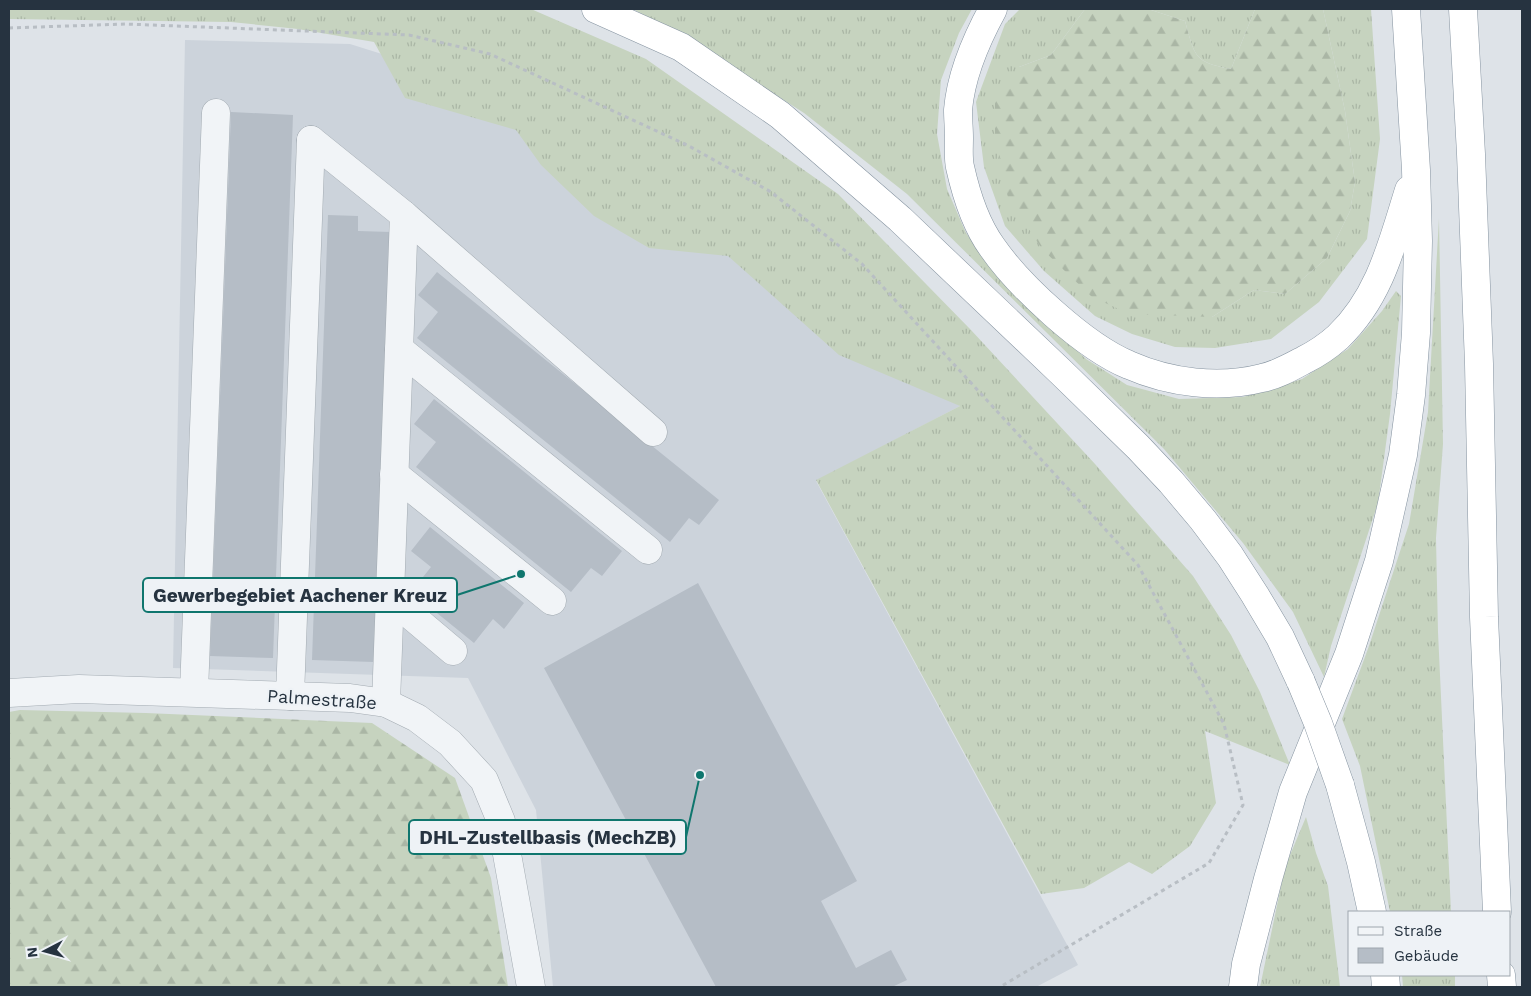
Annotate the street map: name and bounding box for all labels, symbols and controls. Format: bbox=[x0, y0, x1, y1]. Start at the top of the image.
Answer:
callout: Gewerbegebiet Aachener Kreuz bbox=[143, 578, 457, 612]
text: Gewerbegebiet Aachener Kreuz bbox=[153, 584, 447, 607]
street label: Palmestraße bbox=[266, 685, 378, 713]
callout: DHL-Zustellbasis (MechZB) bbox=[409, 820, 686, 854]
text: DHL-Zustellbasis (MechZB) bbox=[419, 826, 677, 849]
legend bbox=[1348, 911, 1511, 976]
text: Straße bbox=[1394, 922, 1442, 940]
north arrow bbox=[20, 926, 70, 976]
text: N bbox=[24, 946, 41, 958]
text: Gebäude bbox=[1394, 947, 1459, 965]

